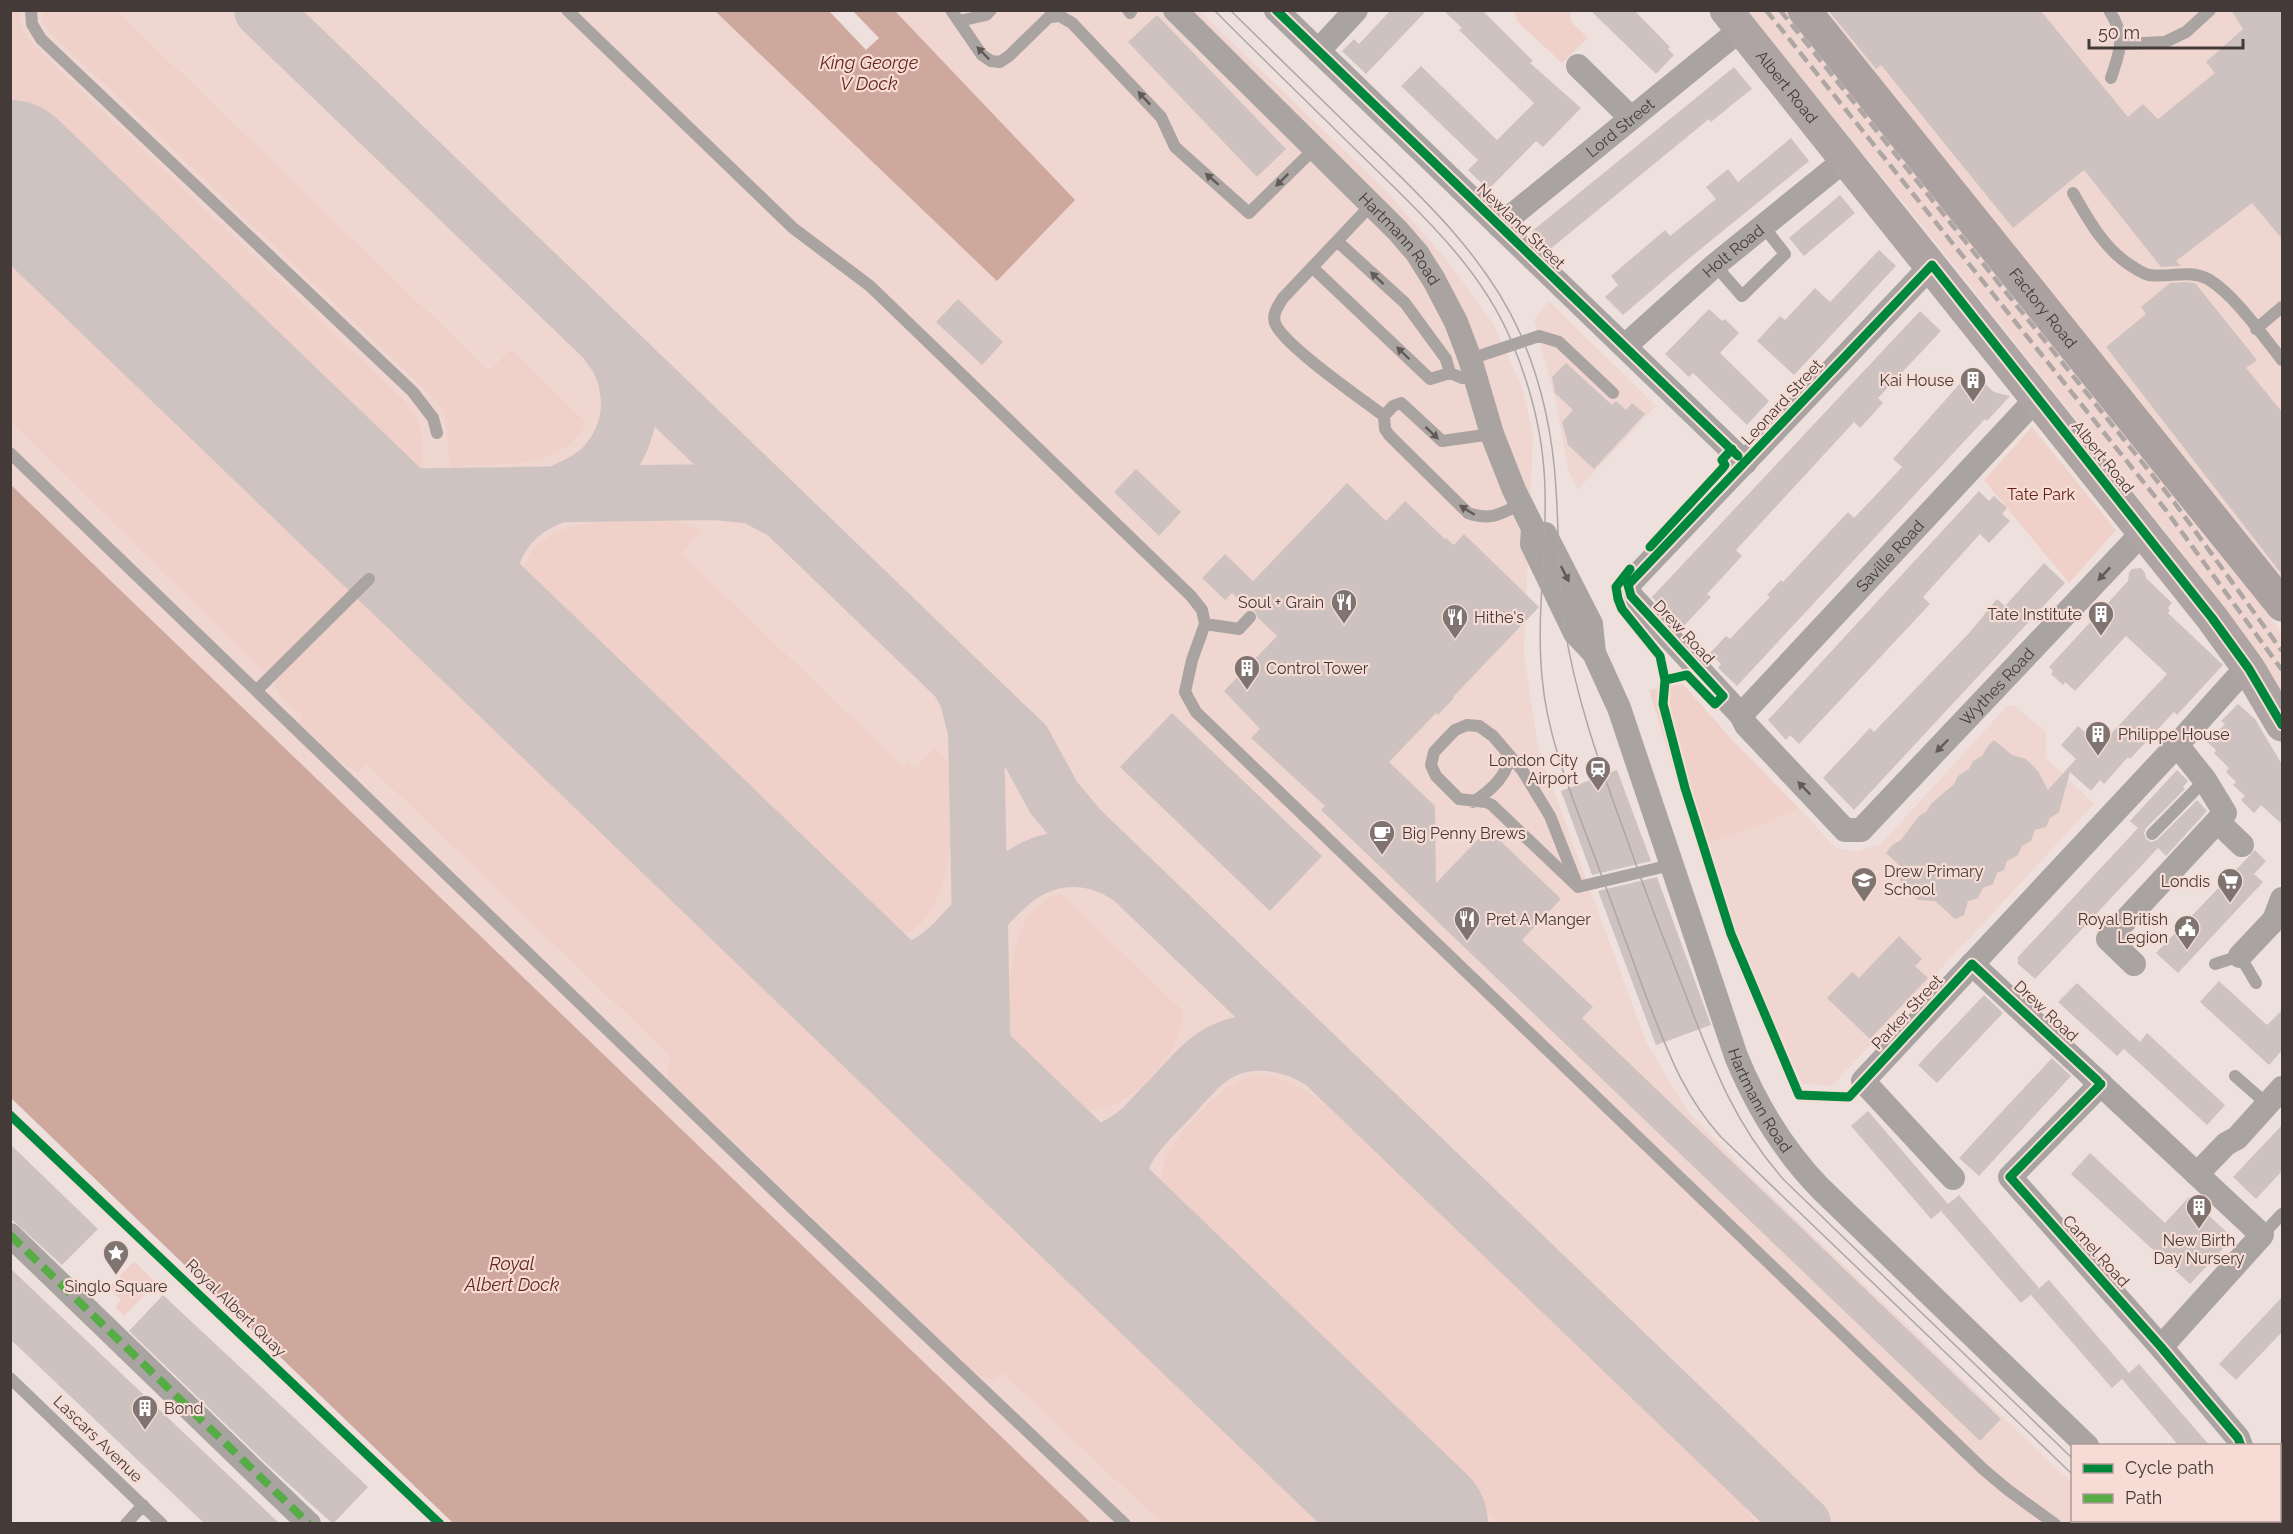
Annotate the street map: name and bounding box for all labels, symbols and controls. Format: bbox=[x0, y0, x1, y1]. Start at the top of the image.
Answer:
scale bar bbox=[2089, 12, 2244, 50]
text: 50 m bbox=[2098, 22, 2140, 43]
one-way arrow bbox=[976, 46, 990, 61]
street label: Albert Road bbox=[1752, 46, 1822, 127]
water label: King George V Dock bbox=[820, 52, 919, 94]
one-way arrow bbox=[1137, 92, 1151, 106]
street label: Lord Street bbox=[1582, 94, 1658, 161]
one-way arrow bbox=[1204, 173, 1220, 186]
one-way arrow bbox=[1276, 173, 1290, 187]
street label: Newland Street bbox=[1473, 179, 1569, 273]
street label: Hartmann Road bbox=[1355, 188, 1444, 289]
street label: Holt Road bbox=[1698, 220, 1767, 281]
street label: Factory Road bbox=[2005, 264, 2081, 352]
one-way arrow bbox=[1369, 271, 1384, 285]
one-way arrow bbox=[1396, 346, 1410, 360]
street label: Leonard Street bbox=[1738, 355, 1827, 449]
building icon: Kai House bbox=[1958, 365, 1988, 403]
place label: Kai House bbox=[1880, 371, 1954, 390]
street label: Albert Road bbox=[2068, 417, 2138, 497]
one-way arrow bbox=[1425, 426, 1440, 440]
park label: Tate Park bbox=[2007, 485, 2076, 504]
one-way arrow bbox=[1459, 505, 1476, 516]
street label: Saville Road bbox=[1852, 516, 1928, 595]
one-way arrow bbox=[1560, 565, 1570, 582]
one-way arrow bbox=[2098, 566, 2111, 581]
restaurant icon: Soul + Grain bbox=[1329, 587, 1359, 625]
place label: Soul + Grain bbox=[1238, 593, 1324, 612]
street label: Drew Road bbox=[1649, 596, 1719, 668]
building icon: Tate Institute bbox=[2086, 599, 2116, 637]
restaurant icon: Hithe's bbox=[1440, 602, 1470, 640]
place label: Tate Institute bbox=[1987, 605, 2082, 624]
place label: Hithe's bbox=[1474, 608, 1524, 627]
street label: Wythes Road bbox=[1956, 644, 2038, 729]
building icon: Control Tower bbox=[1232, 653, 1262, 691]
place label: Control Tower bbox=[1266, 659, 1369, 678]
building icon: Philippe House bbox=[2083, 719, 2113, 757]
place label: Philippe House bbox=[2118, 725, 2230, 744]
one-way arrow bbox=[1935, 739, 1949, 753]
place label: London City Airport bbox=[1489, 751, 1579, 788]
station icon: London City Airport bbox=[1583, 754, 1613, 792]
one-way arrow bbox=[1797, 780, 1811, 795]
cafe icon: Big Penny Brews bbox=[1367, 818, 1397, 856]
place label: Big Penny Brews bbox=[1402, 824, 1526, 843]
place label: Drew Primary School bbox=[1884, 862, 1984, 899]
school or university icon: Drew Primary School bbox=[1849, 865, 1879, 903]
supermarket icon: Londis bbox=[2215, 866, 2245, 904]
place label: Londis bbox=[2161, 872, 2210, 891]
restaurant icon: Pret A Manger bbox=[1452, 904, 1482, 942]
place label: Pret A Manger bbox=[1486, 910, 1591, 929]
place label: Royal British Legion bbox=[2078, 910, 2168, 947]
public building icon: Royal British Legion bbox=[2172, 913, 2202, 951]
street label: Parker Street bbox=[1868, 970, 1947, 1053]
street label: Drew Road bbox=[2010, 976, 2082, 1046]
street label: Hartmann Road bbox=[1725, 1046, 1796, 1156]
building icon: New Birth Day Nursery bbox=[2184, 1192, 2214, 1230]
street label: Camel Road bbox=[2059, 1211, 2133, 1291]
place label: New Birth Day Nursery bbox=[2153, 1231, 2245, 1268]
place icon: Singlo Square bbox=[101, 1238, 131, 1276]
water label: Royal Albert Dock bbox=[464, 1253, 560, 1295]
street label: Royal Albert Quay bbox=[182, 1255, 290, 1361]
place label: Singlo Square bbox=[65, 1277, 167, 1296]
street label: Lascars Avenue bbox=[50, 1392, 146, 1486]
building icon: Bond bbox=[130, 1393, 160, 1431]
place label: Bond bbox=[164, 1399, 204, 1418]
legend bbox=[2071, 1444, 2281, 1522]
text: Cycle path bbox=[2125, 1457, 2214, 1478]
text: Path bbox=[2125, 1487, 2162, 1508]

